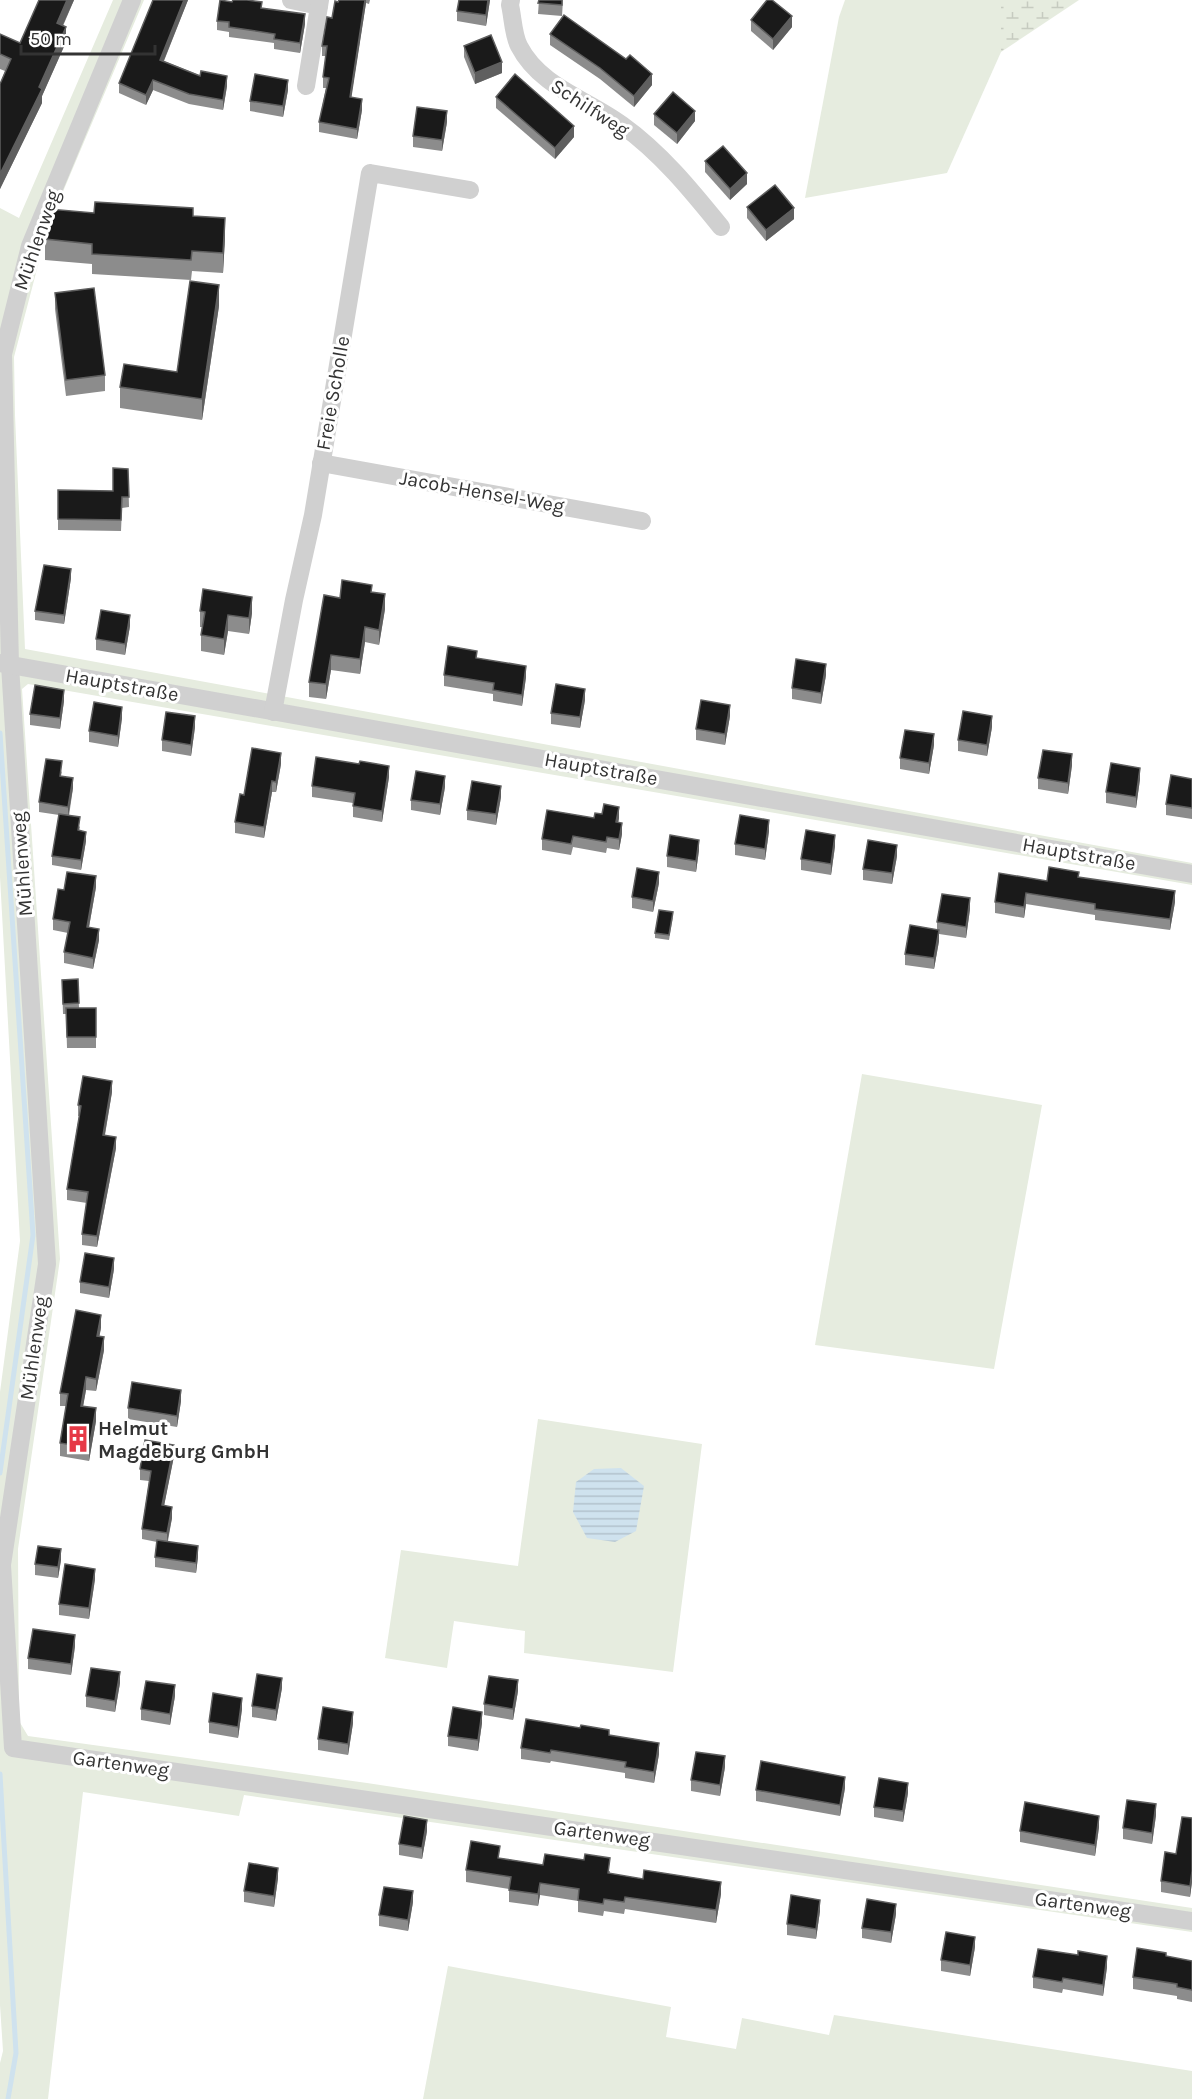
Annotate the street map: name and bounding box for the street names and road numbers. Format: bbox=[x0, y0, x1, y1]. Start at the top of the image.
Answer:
street label: Schilfweg bbox=[546, 74, 634, 142]
street label: Mühlenweg bbox=[9, 187, 65, 293]
street label: Freie Scholle bbox=[312, 334, 354, 452]
street label: Jacob-Hensel-Weg bbox=[398, 466, 566, 518]
street label: Hauptstraße bbox=[64, 664, 180, 706]
street label: Hauptstraße bbox=[543, 748, 659, 790]
street label: Mühlenweg bbox=[7, 811, 37, 917]
street label: Hauptstraße bbox=[1021, 833, 1137, 875]
street label: Mühlenweg bbox=[15, 1294, 53, 1402]
street label: Gartenweg bbox=[71, 1746, 171, 1782]
street label: Gartenweg bbox=[552, 1816, 652, 1852]
street label: Gartenweg bbox=[1033, 1887, 1133, 1923]

